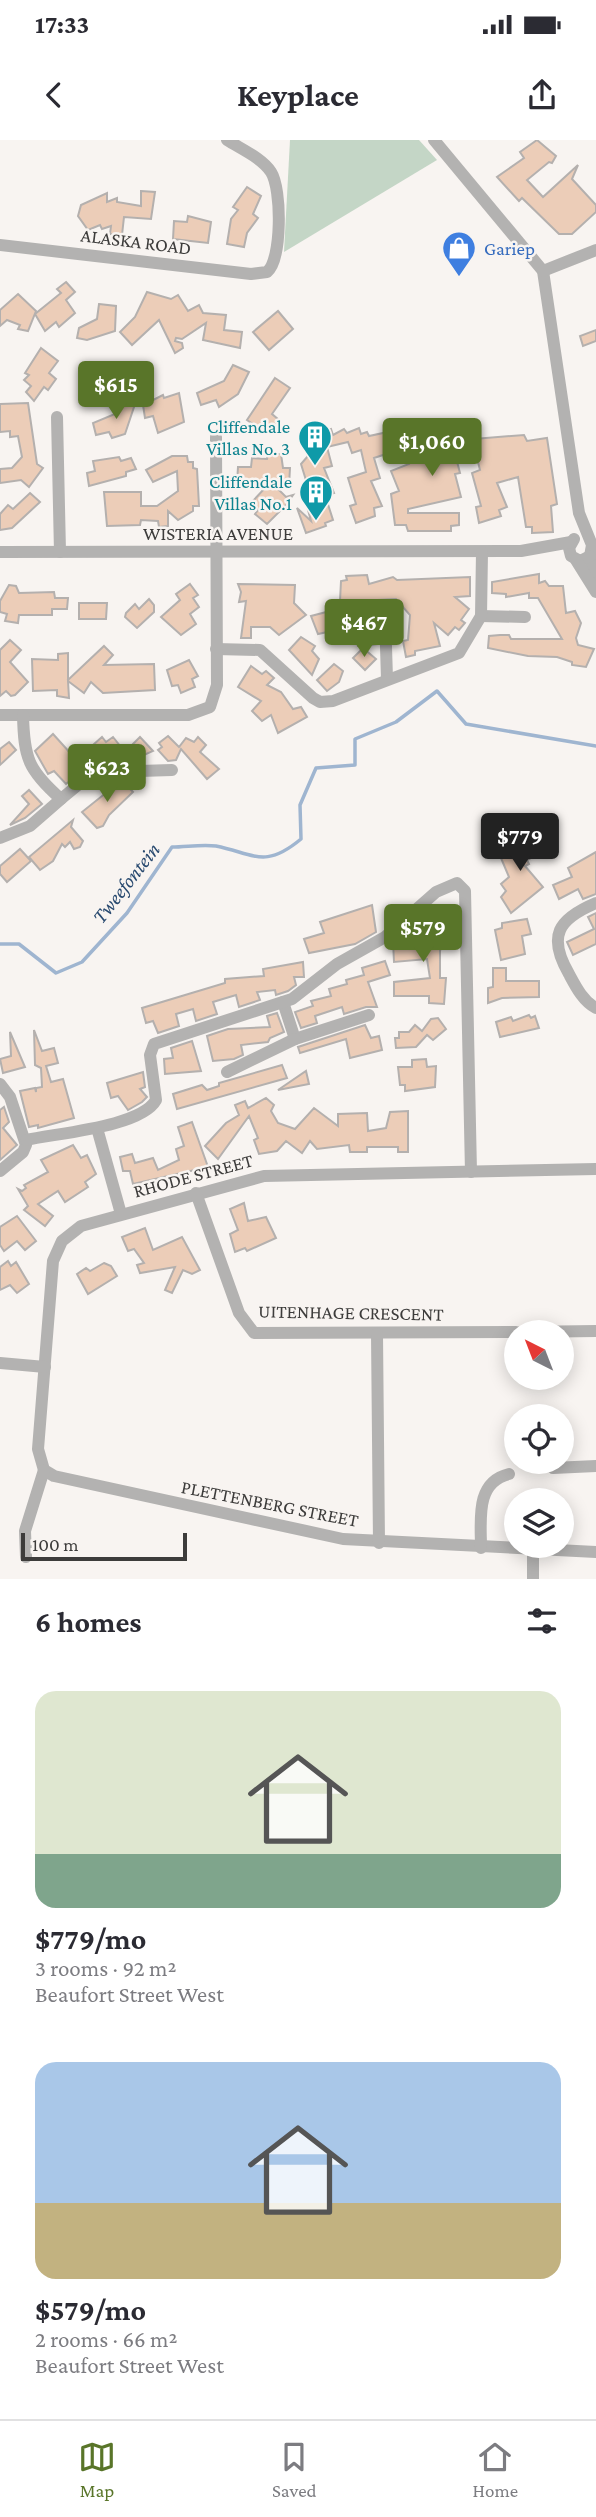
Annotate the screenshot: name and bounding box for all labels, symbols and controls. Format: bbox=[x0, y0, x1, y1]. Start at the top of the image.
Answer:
text: 17:33 bbox=[35, 10, 89, 39]
icon: back bbox=[35, 76, 73, 114]
icon: share bbox=[523, 76, 561, 114]
text: Keyplace bbox=[237, 77, 359, 113]
street label: ALASKA ROAD bbox=[79, 224, 192, 259]
shop icon: Gariep bbox=[440, 229, 478, 278]
place label: Gariep bbox=[484, 238, 535, 259]
pin: $615 bbox=[75, 362, 157, 421]
text: $615 bbox=[94, 371, 138, 397]
place label: Cliffendale Villas No. 3 bbox=[206, 416, 290, 459]
building icon: Cliffendale Villas No. 3 bbox=[296, 418, 334, 467]
pin: $1,060 bbox=[375, 418, 489, 478]
text: $1,060 bbox=[399, 428, 465, 454]
place label: Cliffendale Villas No.1 bbox=[209, 471, 292, 514]
building icon: Cliffendale Villas No.1 bbox=[297, 473, 335, 522]
street label: WISTERIA AVENUE bbox=[143, 523, 293, 544]
pin: $467 bbox=[323, 600, 405, 659]
text: $467 bbox=[341, 609, 387, 635]
pin: $623 bbox=[66, 744, 148, 804]
text: $623 bbox=[84, 754, 130, 780]
pin: $779 bbox=[479, 814, 561, 873]
text: $779 bbox=[497, 823, 543, 849]
water label: Tweefontein bbox=[87, 838, 165, 928]
pin: $579 bbox=[382, 904, 464, 964]
text: $579 bbox=[400, 914, 446, 940]
street label: RHODE STREET bbox=[131, 1149, 256, 1202]
street label: UITENHAGE CRESCENT bbox=[258, 1300, 445, 1325]
north arrow bbox=[504, 1320, 574, 1390]
map controls bbox=[504, 1320, 574, 1558]
button: locate bbox=[504, 1404, 574, 1474]
street label: PLETTENBERG STREET bbox=[180, 1476, 361, 1531]
button: layers bbox=[504, 1488, 574, 1558]
scale bar bbox=[21, 1530, 187, 1562]
text: 100 m bbox=[32, 1534, 79, 1555]
icon: filters bbox=[523, 1602, 561, 1640]
text: 6 homes bbox=[35, 1605, 142, 1638]
icon: home bbox=[235, 1736, 361, 1862]
text: $779/mo bbox=[35, 1922, 146, 1955]
text: 3 rooms · 92 m² bbox=[35, 1955, 176, 1981]
text: Beaufort Street West bbox=[35, 1981, 224, 2007]
icon: home bbox=[235, 2107, 361, 2233]
text: $579/mo bbox=[35, 2293, 146, 2326]
text: 2 rooms · 66 m² bbox=[35, 2326, 178, 2352]
text: Beaufort Street West bbox=[35, 2352, 224, 2378]
tab: Map bbox=[78, 2438, 116, 2501]
tab: Saved bbox=[272, 2438, 317, 2501]
tab: Home bbox=[472, 2438, 518, 2501]

